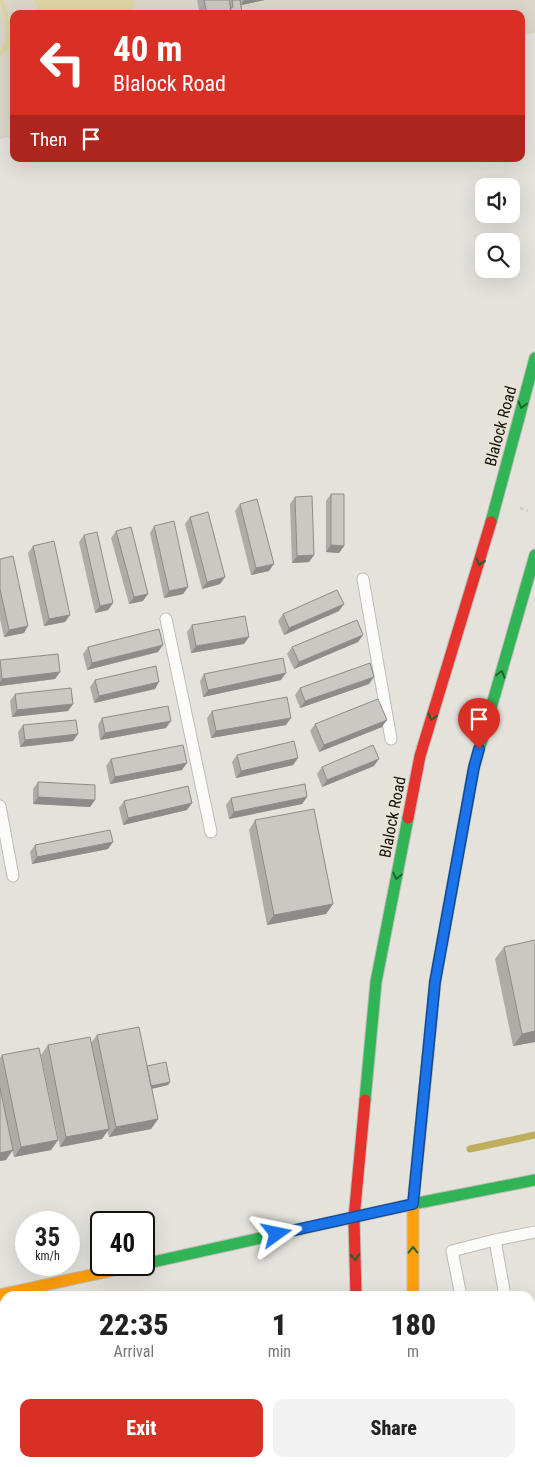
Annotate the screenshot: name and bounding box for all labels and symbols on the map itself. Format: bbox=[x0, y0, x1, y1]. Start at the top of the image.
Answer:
street label: Blalock Road bbox=[481, 384, 520, 468]
one-way arrow bbox=[518, 401, 528, 409]
one-way arrow bbox=[476, 557, 486, 566]
one-way arrow bbox=[495, 670, 505, 678]
pin bbox=[458, 698, 500, 749]
one-way arrow bbox=[428, 713, 438, 721]
street label: Blalock Road bbox=[375, 775, 410, 859]
one-way arrow bbox=[392, 871, 403, 880]
position arrow bbox=[250, 1207, 302, 1259]
speed limit sign: 40 bbox=[90, 1211, 155, 1276]
one-way arrow bbox=[408, 1246, 418, 1254]
one-way arrow bbox=[350, 1254, 360, 1261]

